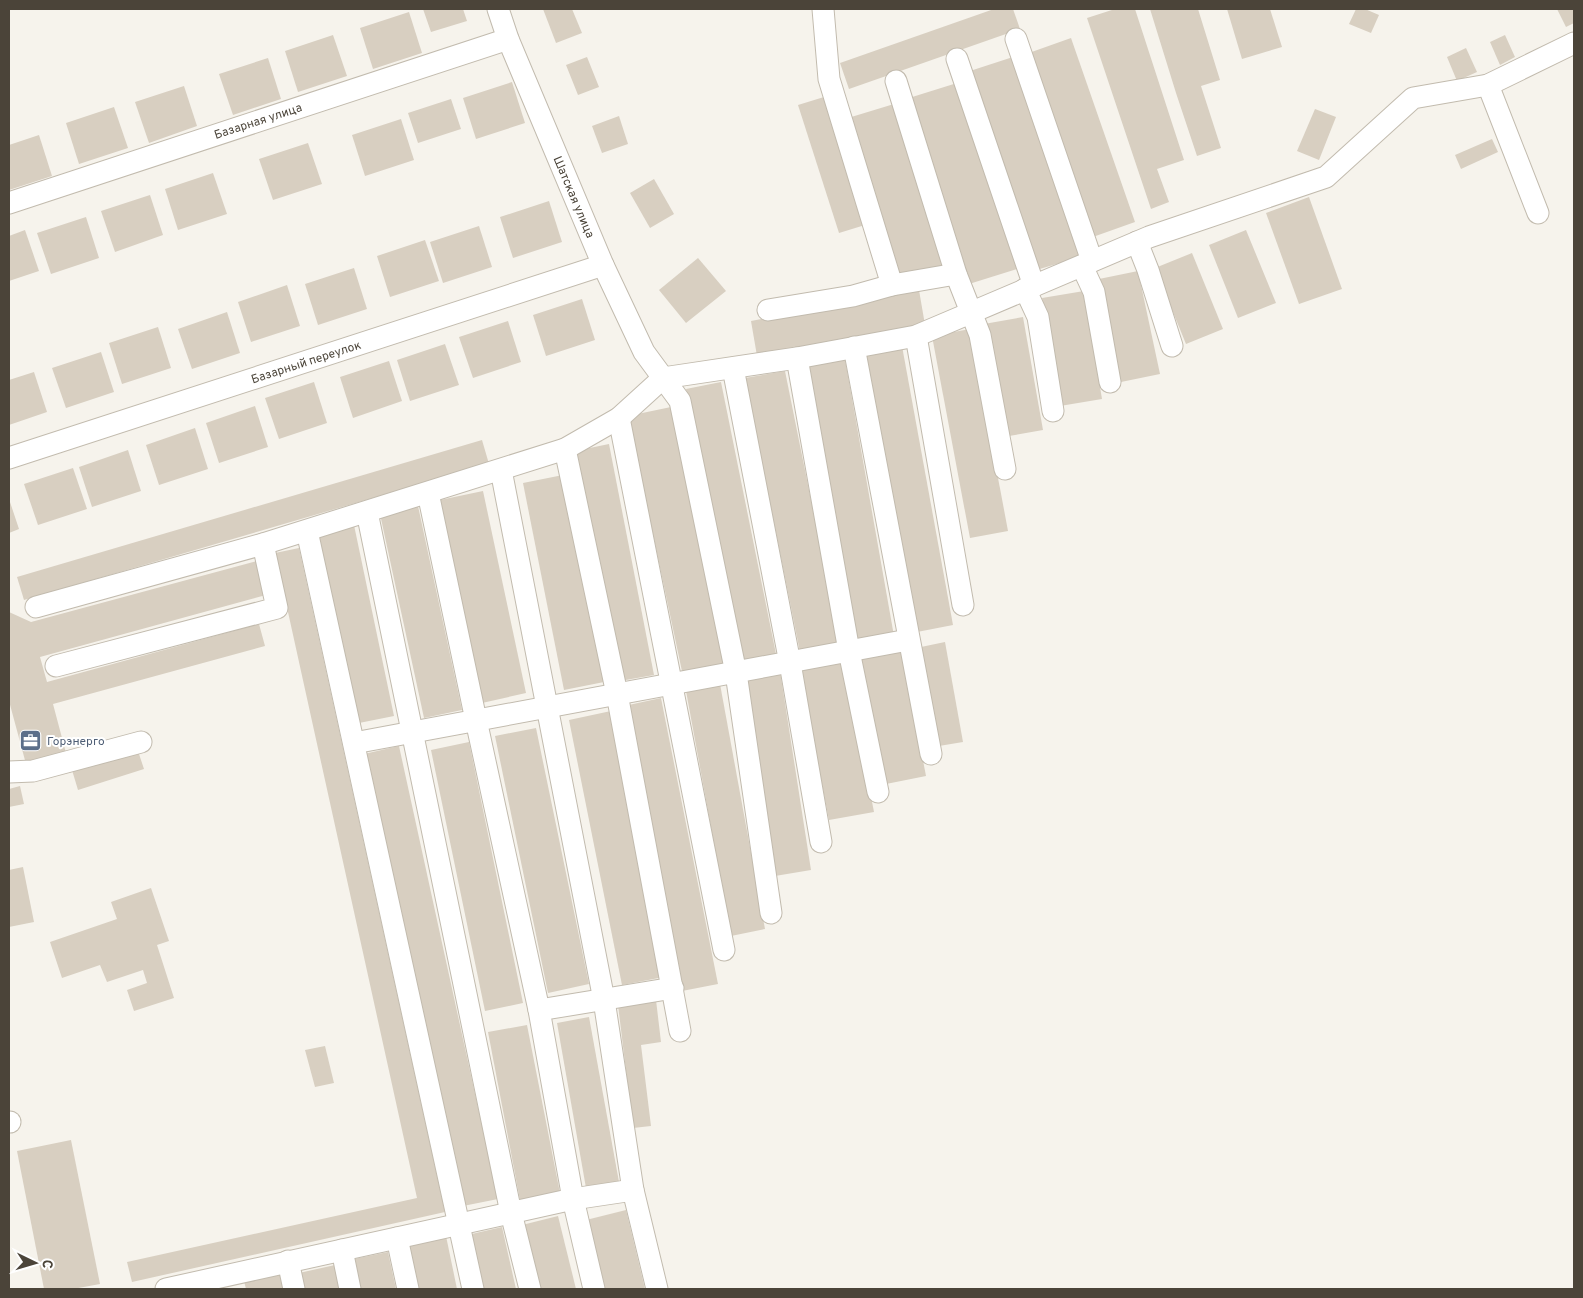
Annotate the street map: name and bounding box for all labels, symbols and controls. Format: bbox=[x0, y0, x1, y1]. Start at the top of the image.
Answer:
street label: Базарная улица bbox=[212, 100, 304, 144]
street label: Шатская улица bbox=[549, 154, 598, 241]
street label: Базарный переулок bbox=[249, 338, 363, 388]
office icon: Горэнерго bbox=[19, 729, 43, 753]
place label: Горэнерго bbox=[47, 734, 105, 750]
north arrow bbox=[10, 1238, 60, 1288]
text: С bbox=[38, 1259, 55, 1269]

